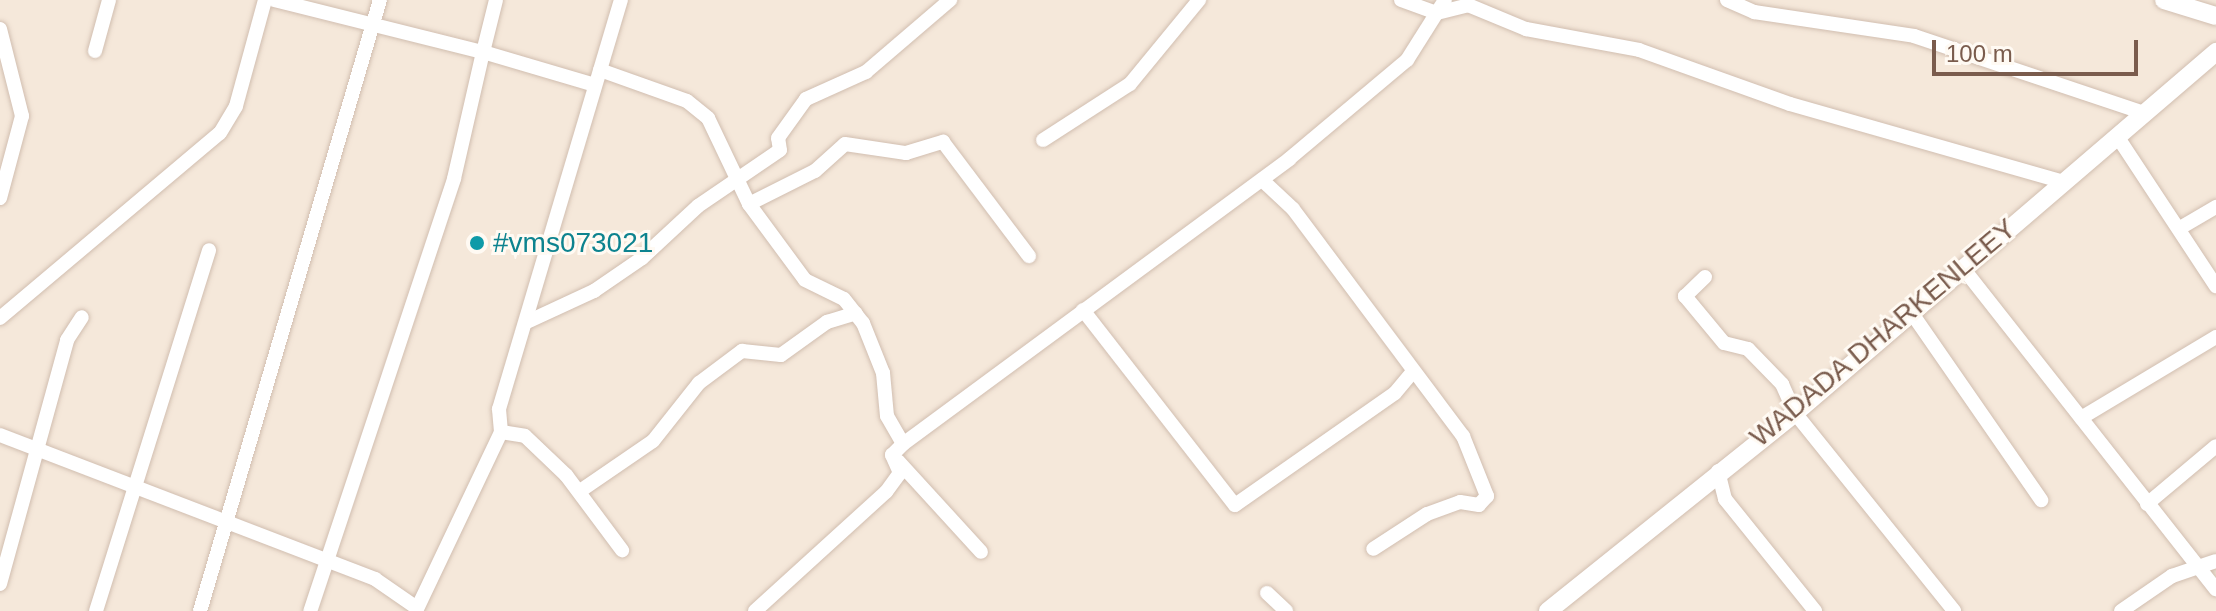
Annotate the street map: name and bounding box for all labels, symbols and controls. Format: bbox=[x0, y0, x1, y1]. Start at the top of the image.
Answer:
scale bar bbox=[1936, 24, 2142, 74]
text: 100 m bbox=[1946, 40, 2013, 67]
street label: WADADA DHARKENLEEY bbox=[1743, 211, 2023, 455]
place label: #vms073021 bbox=[493, 226, 653, 260]
marker: #vms073021 bbox=[468, 234, 486, 252]

